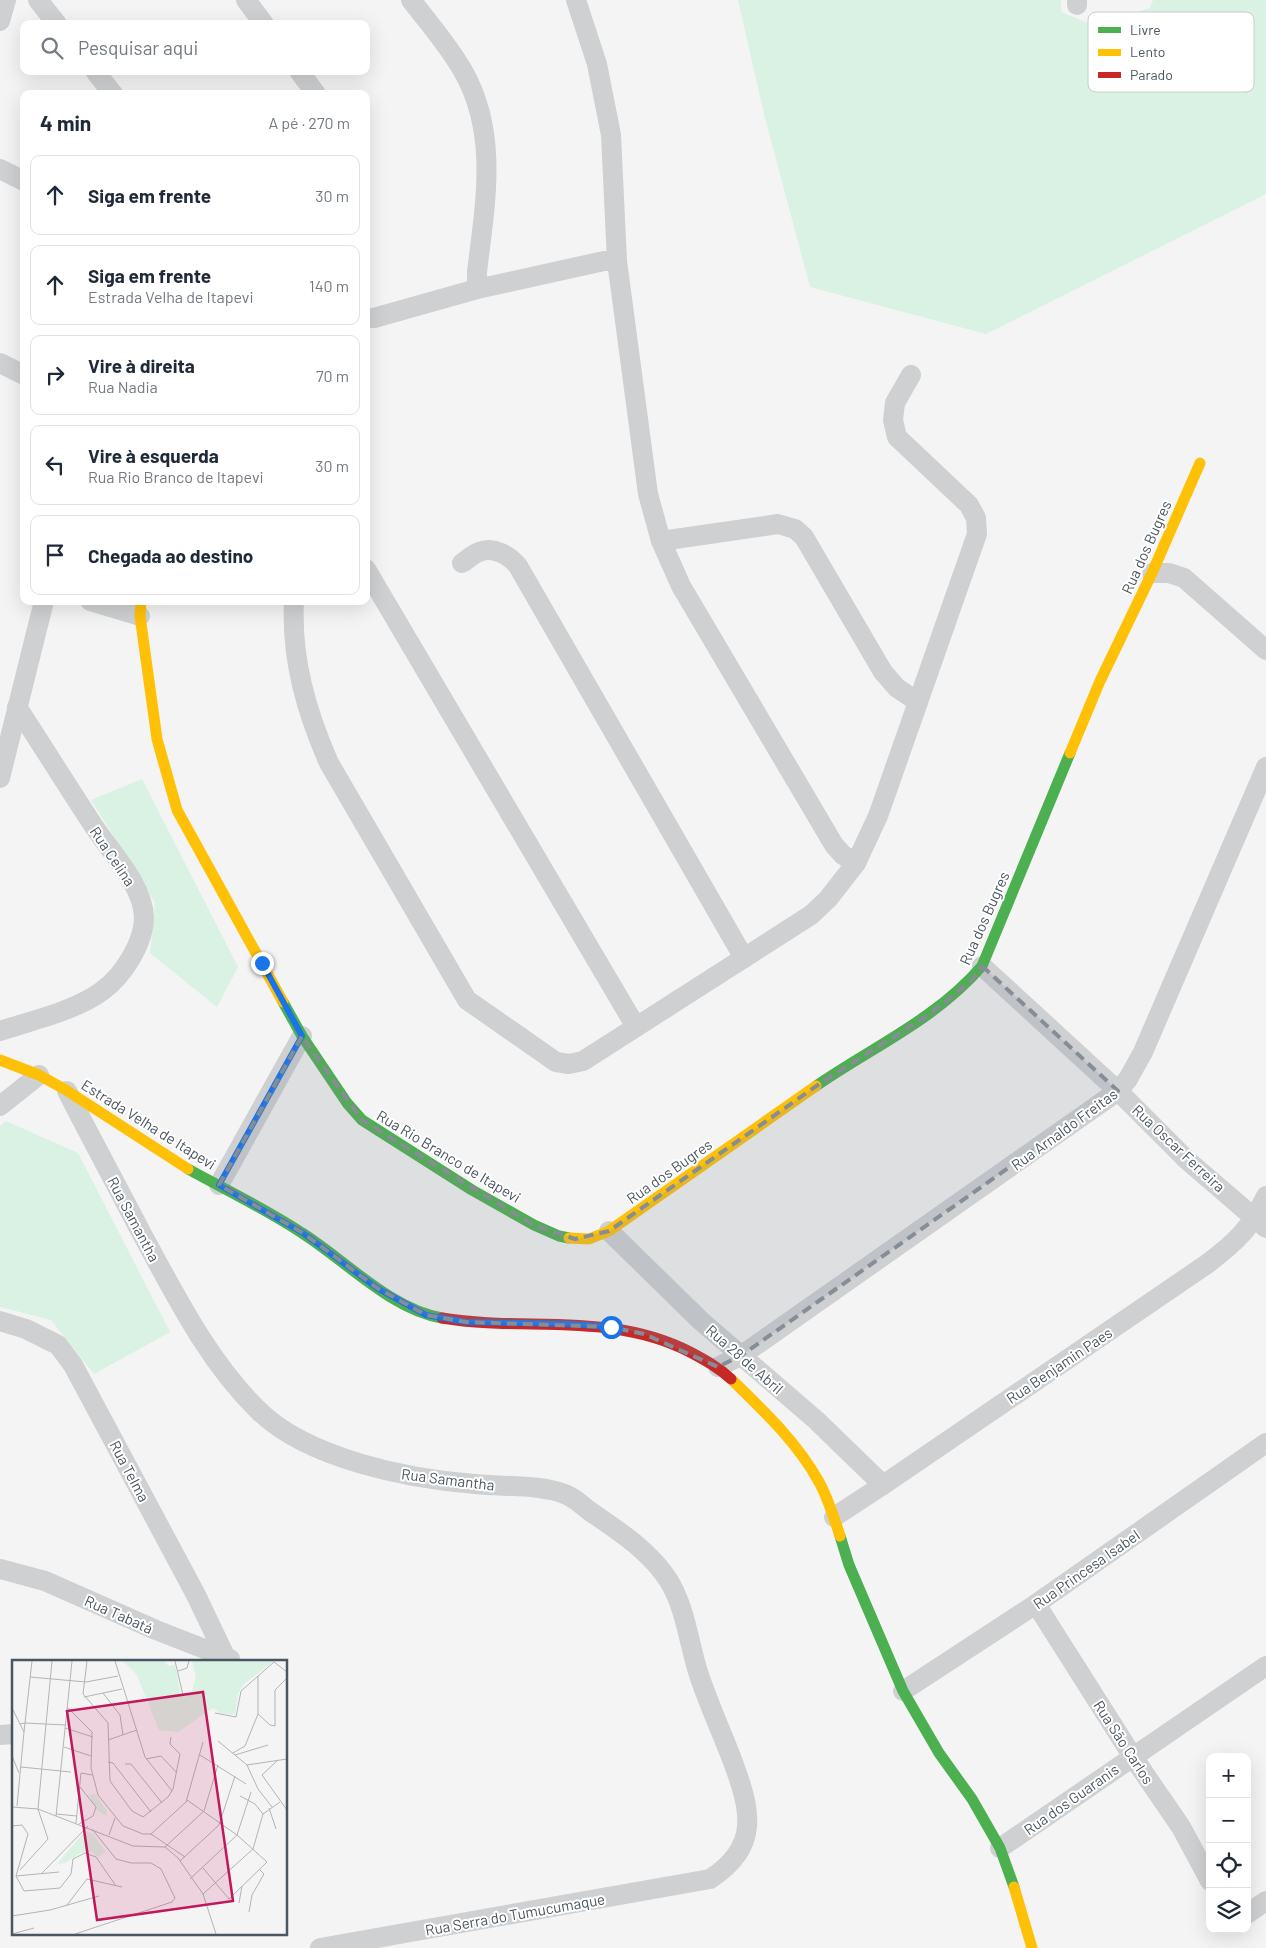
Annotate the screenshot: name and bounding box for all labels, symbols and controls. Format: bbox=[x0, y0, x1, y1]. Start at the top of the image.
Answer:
legend bbox=[1088, 12, 1254, 92]
search box bbox=[20, 20, 370, 75]
text: Livre bbox=[1130, 21, 1161, 38]
icon: search bbox=[38, 34, 66, 62]
text: Pesquisar aqui bbox=[78, 36, 198, 59]
text: Lento bbox=[1130, 43, 1165, 60]
text: Parado bbox=[1130, 66, 1173, 83]
text: 4 min bbox=[40, 110, 91, 135]
text: A pé · 270 m bbox=[268, 113, 350, 132]
icon: ahead bbox=[41, 181, 69, 209]
text: Siga em frente bbox=[88, 184, 211, 207]
text: 30 m bbox=[315, 186, 349, 205]
text: Siga em frente bbox=[88, 264, 211, 287]
icon: ahead bbox=[41, 271, 69, 299]
text: 140 m bbox=[309, 276, 349, 295]
text: Estrada Velha de Itapevi bbox=[88, 287, 253, 306]
text: Vire à direita bbox=[88, 354, 195, 377]
icon: right bbox=[41, 361, 69, 389]
text: 70 m bbox=[316, 366, 349, 385]
text: Rua Nadia bbox=[88, 377, 158, 396]
text: Vire à esquerda bbox=[88, 444, 219, 467]
icon: left bbox=[41, 451, 69, 479]
text: 30 m bbox=[315, 456, 349, 475]
text: Rua Rio Branco de Itapevi bbox=[88, 467, 264, 486]
street label: Rua dos Bugres bbox=[1117, 498, 1175, 596]
icon: arrive bbox=[41, 541, 69, 569]
text: Chegada ao destino bbox=[88, 544, 253, 567]
street label: Rua Celina bbox=[87, 823, 139, 889]
street label: Rua dos Bugres bbox=[955, 869, 1013, 967]
route end bbox=[251, 952, 274, 975]
street label: Estrada Velha de Itapevi bbox=[78, 1075, 220, 1173]
street label: Rua Arnaldo Freitas bbox=[1007, 1084, 1121, 1174]
street label: Rua Oscar Ferreira bbox=[1129, 1100, 1229, 1196]
street label: Rua Rio Branco de Itapevi bbox=[374, 1106, 524, 1206]
street label: Rua dos Bugres bbox=[623, 1135, 715, 1207]
street label: Rua Samantha bbox=[104, 1173, 164, 1265]
route start bbox=[600, 1316, 623, 1339]
street label: Rua 28 de Abril bbox=[703, 1321, 787, 1397]
street label: Rua Benjamin Paes bbox=[1003, 1323, 1115, 1407]
street label: Rua Telma bbox=[106, 1437, 154, 1505]
street label: Rua Samantha bbox=[400, 1464, 496, 1494]
street label: Rua Princesa Isabel bbox=[1029, 1526, 1143, 1612]
street label: Rua Tabatá bbox=[82, 1591, 156, 1637]
inset map bbox=[12, 1660, 288, 1936]
street label: Rua São Carlos bbox=[1090, 1697, 1158, 1787]
map controls bbox=[1206, 1753, 1251, 1933]
button: + bbox=[1206, 1753, 1251, 1798]
street label: Rua dos Guaranis bbox=[1020, 1760, 1122, 1838]
button: − bbox=[1206, 1798, 1251, 1843]
button: locate bbox=[1206, 1843, 1251, 1888]
button: layers bbox=[1206, 1888, 1251, 1933]
street label: Rua Serra do Tumucumaque bbox=[424, 1889, 606, 1939]

